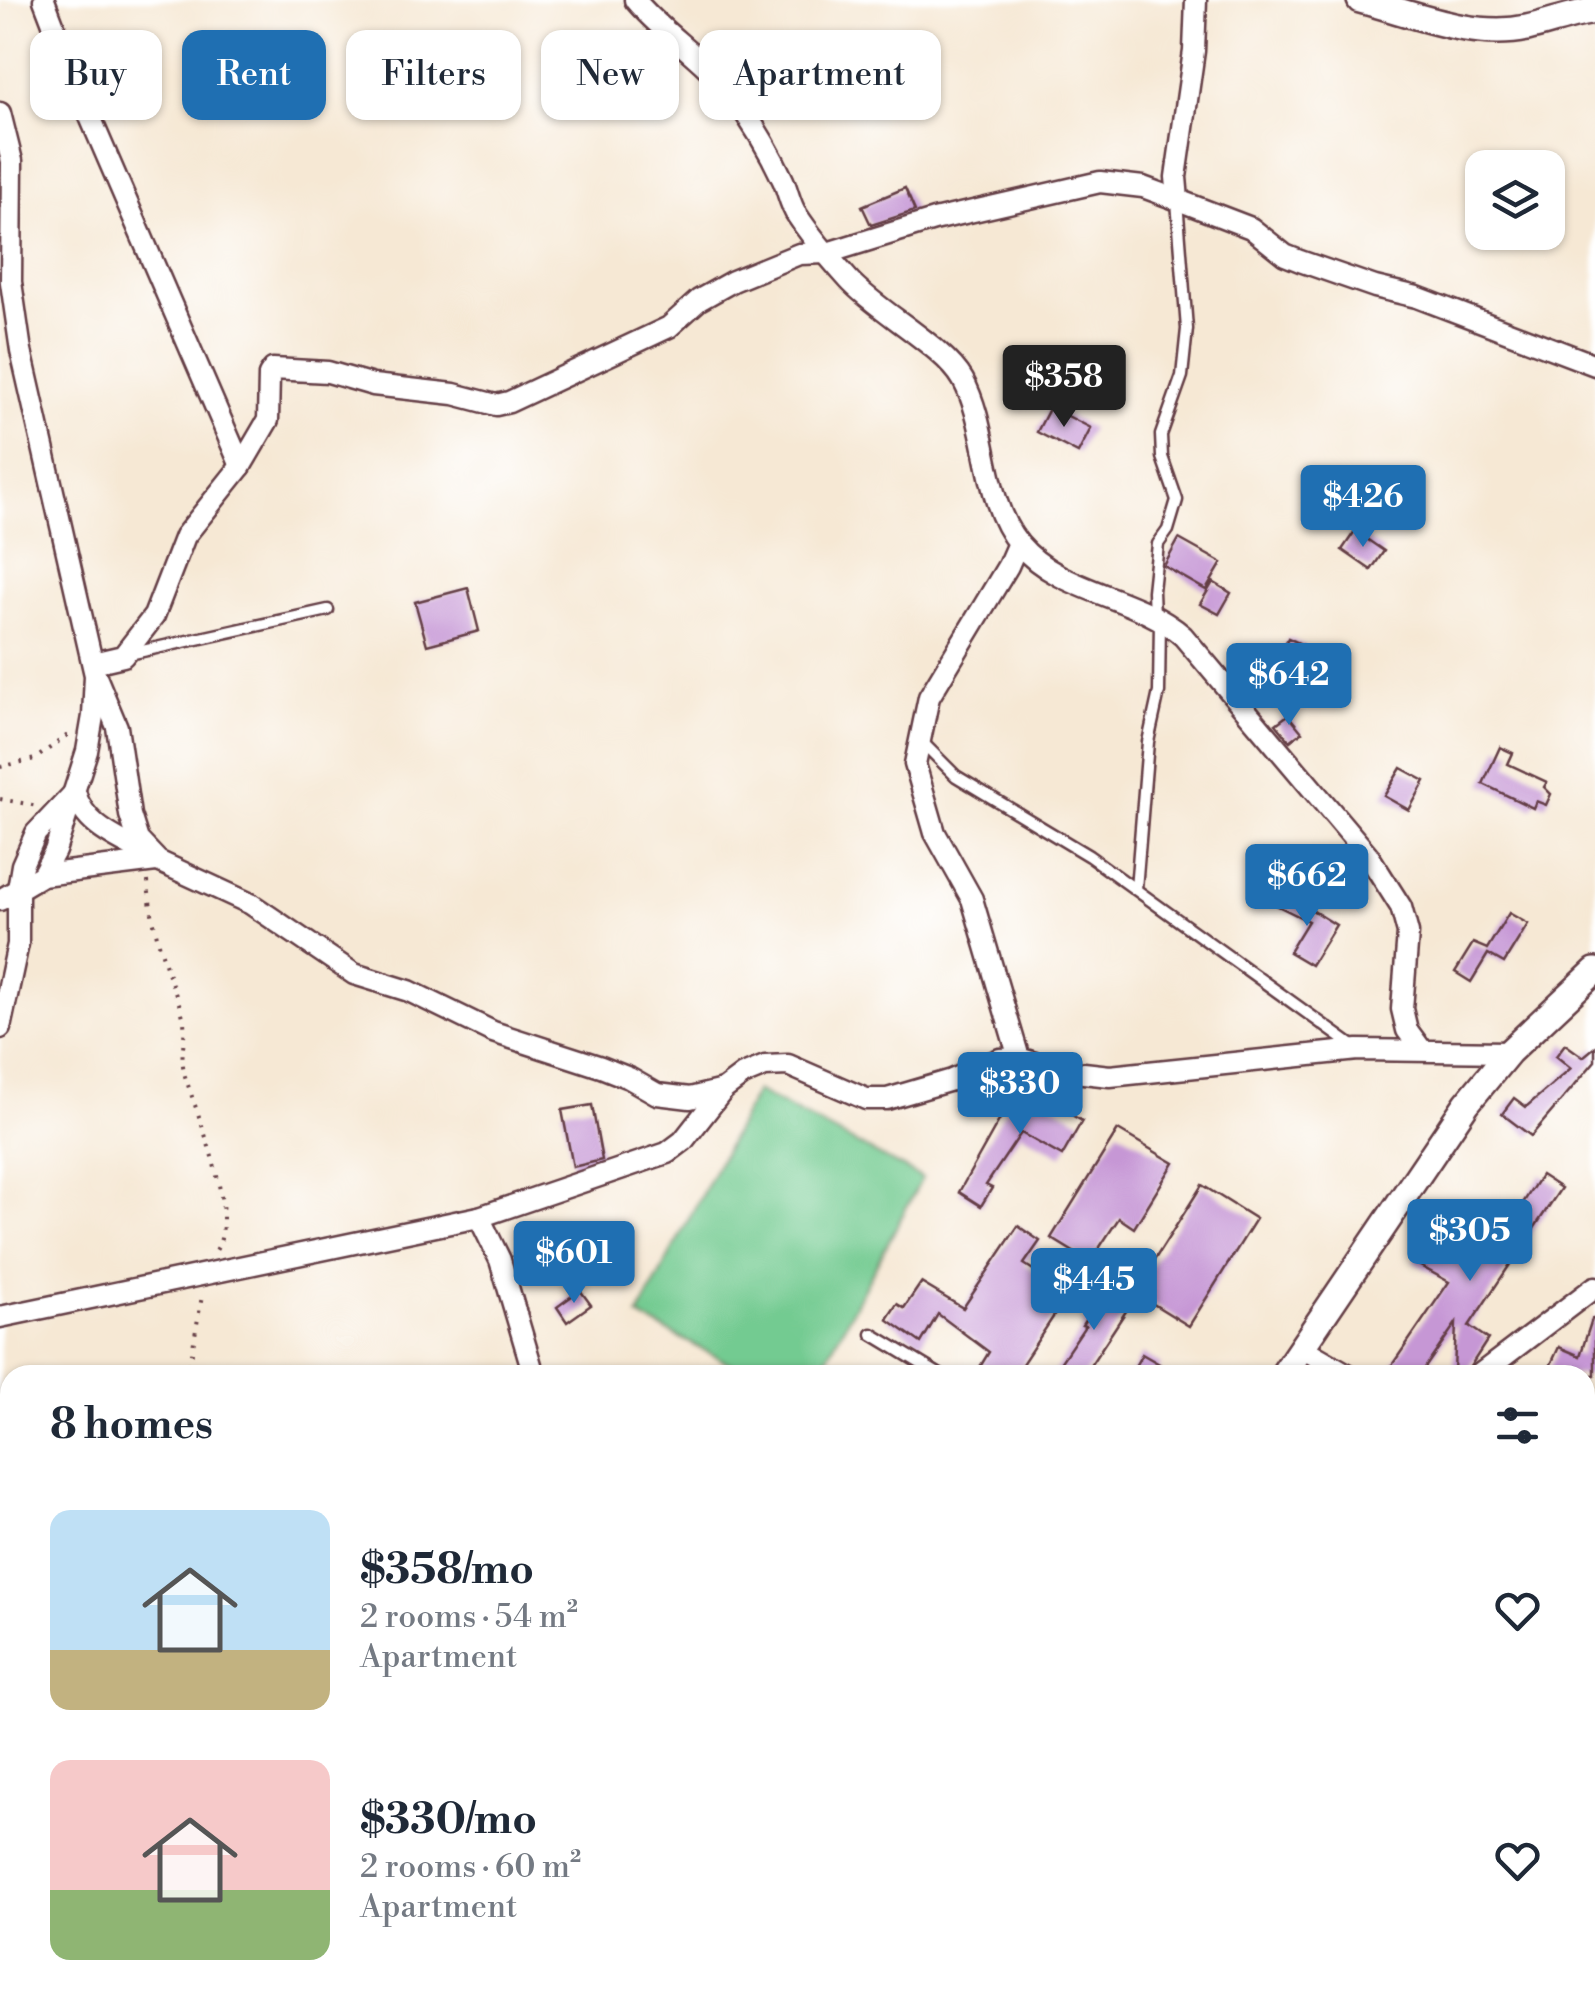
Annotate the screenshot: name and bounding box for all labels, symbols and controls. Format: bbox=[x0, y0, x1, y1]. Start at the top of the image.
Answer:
chip: Buy bbox=[30, 30, 162, 120]
chip: Rent bbox=[182, 30, 326, 120]
chip: Filters bbox=[346, 30, 521, 120]
chip: New bbox=[541, 30, 679, 120]
chip: Apartment bbox=[699, 30, 941, 120]
map controls bbox=[1465, 150, 1565, 250]
button: layers bbox=[1465, 150, 1565, 250]
pin: $358 bbox=[1005, 345, 1123, 430]
text: $358 bbox=[1025, 357, 1103, 397]
pin: $426 bbox=[1304, 465, 1422, 550]
text: $426 bbox=[1323, 477, 1403, 517]
pin: $642 bbox=[1230, 643, 1348, 728]
text: $642 bbox=[1248, 655, 1330, 695]
pin: $662 bbox=[1248, 844, 1366, 929]
text: $662 bbox=[1267, 856, 1347, 896]
pin: $330 bbox=[961, 1052, 1079, 1137]
text: $330 bbox=[980, 1064, 1060, 1104]
pin: $305 bbox=[1411, 1199, 1529, 1284]
text: $305 bbox=[1429, 1211, 1511, 1251]
pin: $601 bbox=[515, 1221, 633, 1306]
text: $601 bbox=[536, 1233, 612, 1273]
pin: $445 bbox=[1035, 1248, 1153, 1333]
text: $445 bbox=[1053, 1260, 1135, 1300]
icon: filters bbox=[1490, 1398, 1545, 1453]
text: 8 homes bbox=[50, 1399, 213, 1452]
text: $358/mo bbox=[360, 1544, 534, 1597]
icon: home bbox=[130, 1550, 250, 1670]
icon: heart bbox=[1490, 1583, 1545, 1638]
text: 2 rooms · 54 m² bbox=[360, 1597, 578, 1637]
text: Apartment bbox=[360, 1637, 517, 1677]
text: $330/mo bbox=[360, 1794, 537, 1847]
icon: home bbox=[130, 1800, 250, 1920]
icon: heart bbox=[1490, 1833, 1545, 1888]
text: 2 rooms · 60 m² bbox=[360, 1847, 581, 1887]
text: Apartment bbox=[360, 1887, 517, 1927]

